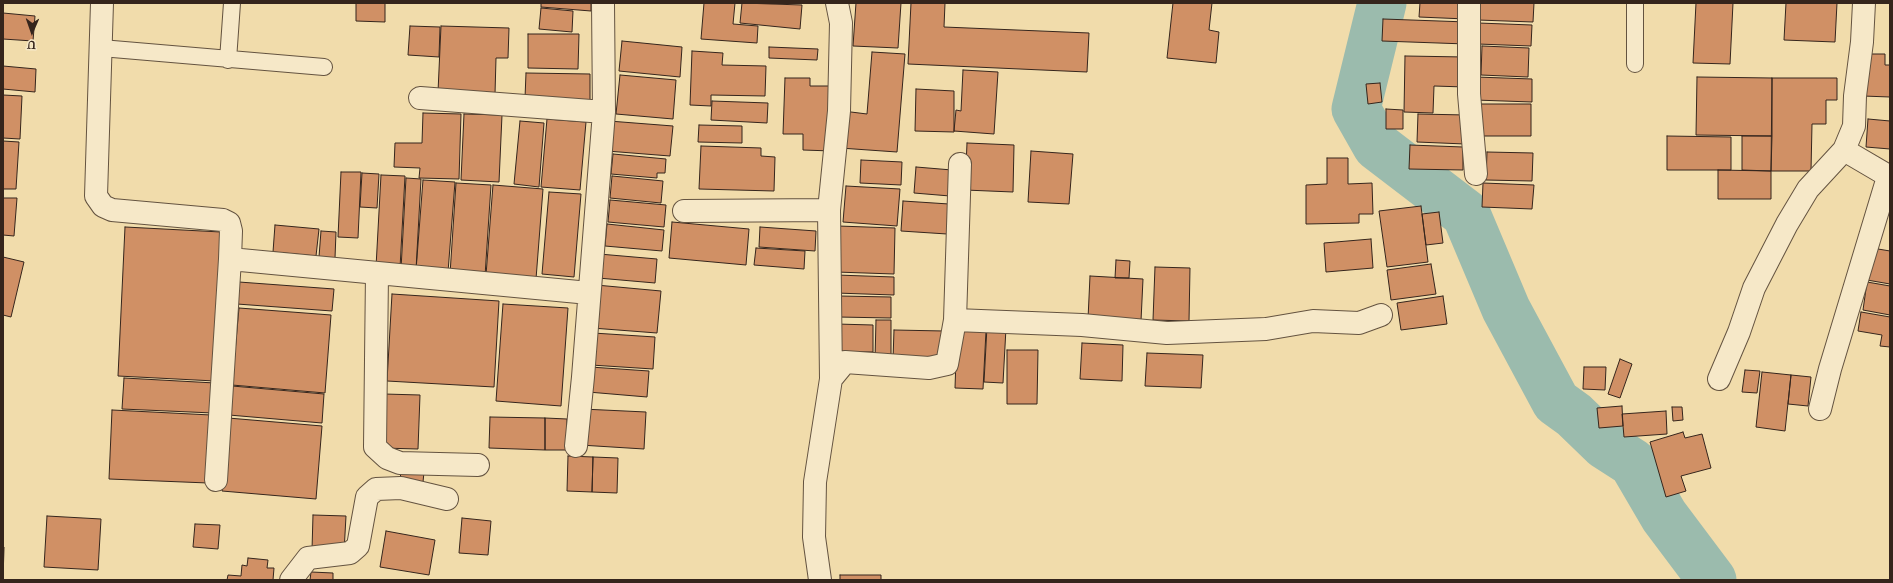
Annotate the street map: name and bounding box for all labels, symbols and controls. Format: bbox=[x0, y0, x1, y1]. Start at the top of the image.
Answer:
north arrow bbox=[12, 12, 52, 52]
text: U bbox=[27, 38, 36, 51]

